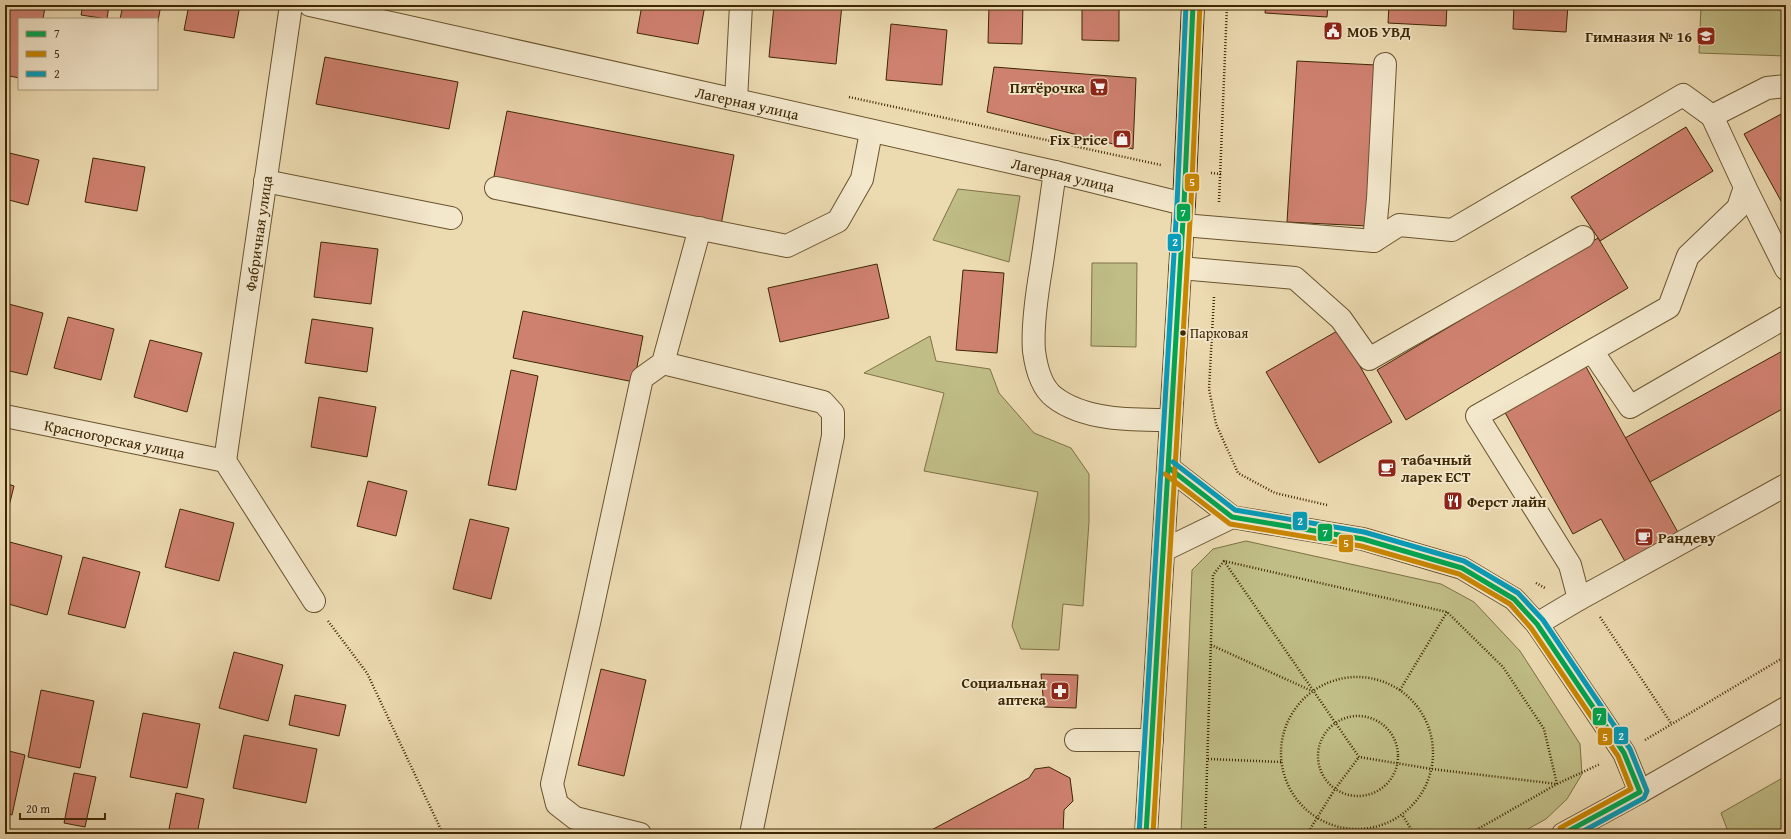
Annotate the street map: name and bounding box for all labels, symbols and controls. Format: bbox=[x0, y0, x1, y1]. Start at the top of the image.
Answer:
legend bbox=[18, 18, 158, 90]
public building icon: МОБ УВД bbox=[1322, 20, 1344, 42]
place label: МОБ УВД bbox=[1347, 21, 1411, 42]
text: 7 bbox=[54, 25, 60, 42]
school or university icon: Гимназия № 16 bbox=[1695, 25, 1717, 47]
place label: Гимназия № 16 bbox=[1585, 26, 1692, 47]
text: 5 bbox=[54, 45, 60, 62]
text: 2 bbox=[54, 65, 60, 82]
supermarket icon: Пятёрочка bbox=[1088, 76, 1110, 98]
place label: Пятёрочка bbox=[1010, 77, 1085, 98]
street label: Лагерная улица bbox=[693, 81, 802, 125]
shop icon: Fix Price bbox=[1111, 128, 1133, 150]
place label: Fix Price bbox=[1050, 129, 1108, 150]
street label: Лагерная улица bbox=[1010, 152, 1118, 197]
street label: Фабричная улица bbox=[239, 173, 277, 293]
line badge: 5 bbox=[1184, 173, 1200, 192]
text: 5 bbox=[1189, 174, 1195, 190]
line badge: 7 bbox=[1176, 203, 1191, 222]
text: 7 bbox=[1180, 204, 1186, 220]
line badge: 2 bbox=[1167, 233, 1182, 252]
text: 2 bbox=[1172, 234, 1178, 250]
place label: Парковая bbox=[1190, 323, 1248, 343]
marker: Парковая bbox=[1178, 328, 1188, 338]
street label: Красногорская улица bbox=[43, 414, 188, 463]
place label: табачный ларек ЕСТ bbox=[1401, 449, 1472, 487]
cafe icon: табачный ларек ЕСТ bbox=[1376, 457, 1398, 479]
restaurant icon: Ферст лайн bbox=[1442, 490, 1464, 512]
place label: Ферст лайн bbox=[1467, 491, 1546, 512]
line badge: 2 bbox=[1292, 511, 1308, 531]
text: 2 bbox=[1297, 513, 1303, 529]
line badge: 7 bbox=[1317, 523, 1333, 542]
text: 7 bbox=[1322, 524, 1328, 540]
cafe icon: Рандеву bbox=[1633, 526, 1655, 548]
place label: Рандеву bbox=[1658, 527, 1716, 548]
line badge: 5 bbox=[1338, 534, 1354, 553]
text: 5 bbox=[1343, 535, 1349, 551]
place label: Социальная аптека bbox=[962, 672, 1046, 710]
pharmacy icon: Социальная аптека bbox=[1049, 680, 1071, 702]
line badge: 7 bbox=[1592, 707, 1607, 726]
text: 7 bbox=[1596, 708, 1602, 724]
line badge: 2 bbox=[1613, 726, 1629, 745]
line badge: 5 bbox=[1597, 727, 1613, 746]
text: 2 bbox=[1618, 728, 1624, 744]
text: 5 bbox=[1602, 729, 1608, 745]
scale bar bbox=[20, 795, 105, 821]
text: 20 m bbox=[26, 800, 50, 817]

